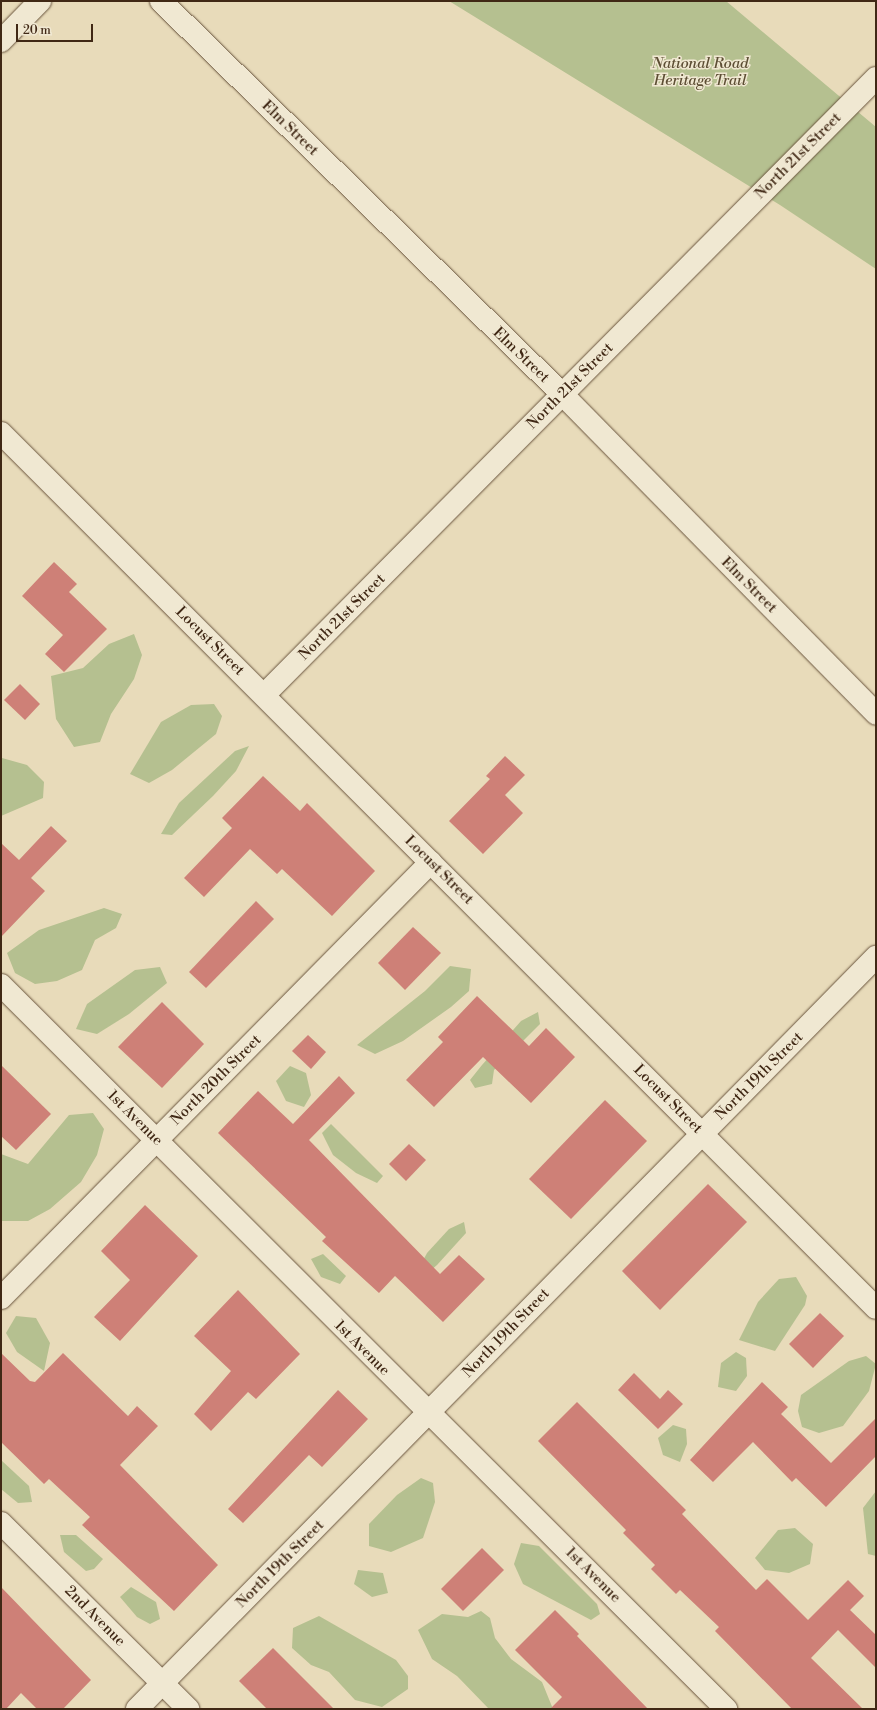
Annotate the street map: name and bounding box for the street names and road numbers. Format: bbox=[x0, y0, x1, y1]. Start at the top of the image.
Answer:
street label: Elm Street bbox=[258, 97, 322, 159]
street label: North 21st Street bbox=[751, 109, 845, 203]
street label: Elm Street bbox=[489, 324, 553, 386]
street label: North 21st Street bbox=[523, 339, 617, 433]
street label: Elm Street bbox=[717, 553, 781, 617]
street label: North 21st Street bbox=[295, 570, 389, 664]
street label: Locust Street bbox=[172, 603, 248, 679]
street label: Locust Street bbox=[401, 832, 477, 908]
street label: North 19th Street bbox=[711, 1028, 807, 1124]
street label: North 20th Street bbox=[167, 1031, 265, 1129]
street label: Locust Street bbox=[630, 1061, 706, 1137]
street label: 1st Avenue bbox=[104, 1087, 166, 1149]
street label: North 19th Street bbox=[459, 1285, 553, 1381]
street label: 1st Avenue bbox=[331, 1317, 393, 1379]
street label: North 19th Street bbox=[232, 1516, 328, 1612]
street label: 1st Avenue bbox=[562, 1544, 624, 1606]
street label: 2nd Avenue bbox=[61, 1582, 129, 1650]

